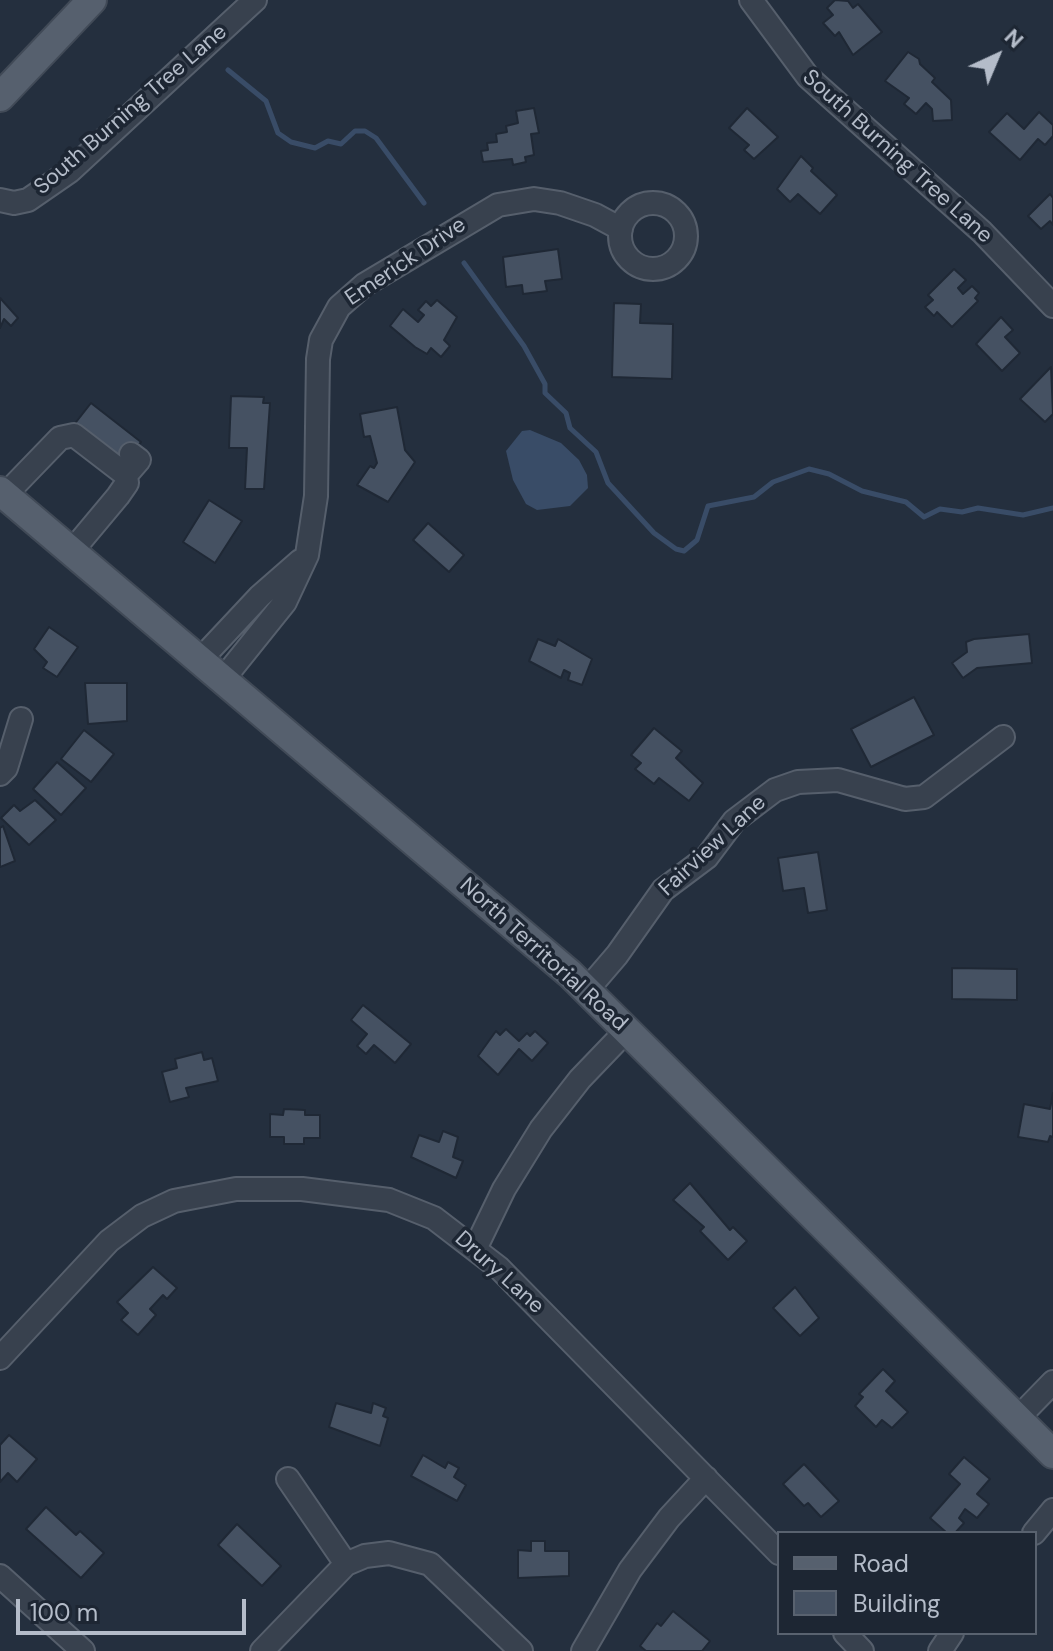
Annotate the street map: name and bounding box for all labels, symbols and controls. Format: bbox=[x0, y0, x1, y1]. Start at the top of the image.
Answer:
north arrow bbox=[957, 16, 1037, 96]
street label: South Burning Tree Lane bbox=[29, 19, 233, 201]
text: N bbox=[998, 22, 1030, 54]
street label: South Burning Tree Lane bbox=[797, 65, 997, 249]
street label: Emerick Drive bbox=[341, 212, 471, 312]
street label: Fairview Lane bbox=[654, 790, 772, 902]
street label: North Territorial Road bbox=[454, 873, 632, 1037]
street label: Drury Lane bbox=[449, 1226, 549, 1320]
legend bbox=[777, 1531, 1037, 1635]
text: Road bbox=[853, 1548, 909, 1579]
scale bar bbox=[20, 1583, 250, 1633]
text: Building bbox=[853, 1588, 940, 1619]
text: 100 m bbox=[30, 1597, 98, 1628]

